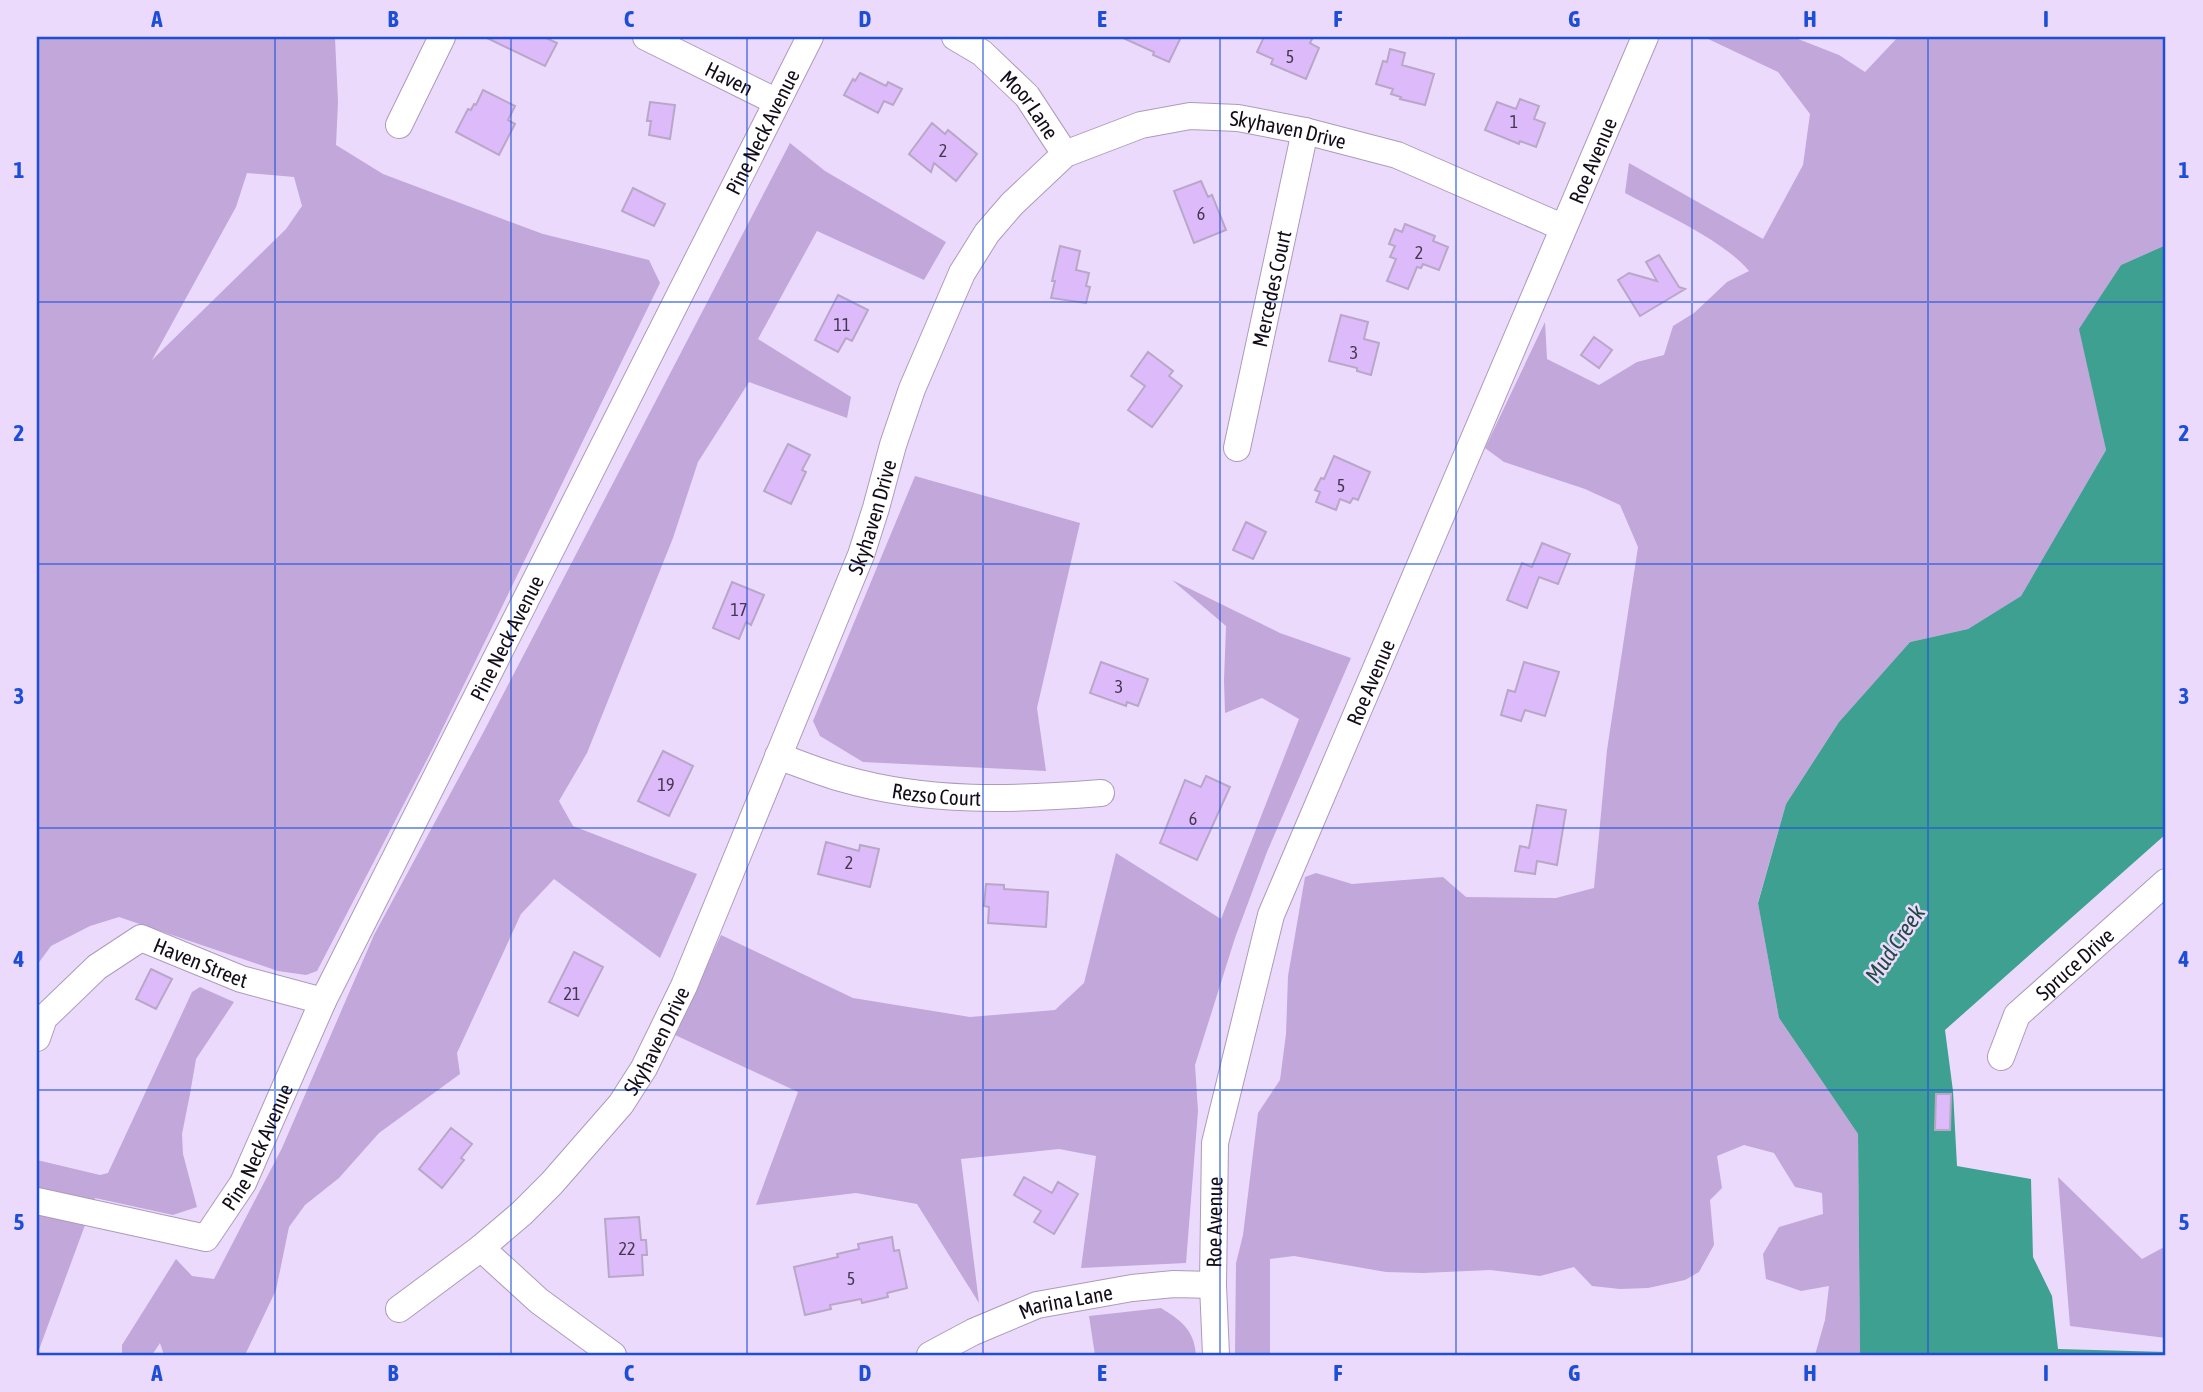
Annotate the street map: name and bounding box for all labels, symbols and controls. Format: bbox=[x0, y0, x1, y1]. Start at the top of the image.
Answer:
text: A bbox=[150, 6, 163, 32]
text: B bbox=[388, 6, 399, 32]
text: C bbox=[624, 6, 635, 32]
text: D bbox=[859, 6, 872, 32]
text: E bbox=[1097, 6, 1107, 32]
text: F bbox=[1333, 6, 1343, 32]
text: G bbox=[1568, 6, 1580, 32]
text: H bbox=[1803, 6, 1817, 32]
text: I bbox=[2043, 6, 2049, 32]
house number: 5 bbox=[1286, 46, 1294, 67]
street label: Haven bbox=[702, 56, 757, 100]
street label: Pine Neck Avenue bbox=[720, 65, 804, 198]
street label: Moor Lane bbox=[996, 65, 1064, 143]
street label: Skyhaven Drive bbox=[1229, 106, 1349, 153]
house number: 1 bbox=[1510, 111, 1518, 132]
street label: Roe Avenue bbox=[1564, 114, 1621, 207]
house number: 2 bbox=[939, 140, 947, 161]
text: 1 bbox=[14, 157, 25, 183]
text: 1 bbox=[2179, 157, 2190, 183]
house number: 6 bbox=[1197, 203, 1205, 224]
street label: Mercedes Court bbox=[1247, 228, 1295, 349]
house number: 2 bbox=[1415, 242, 1423, 263]
house number: 11 bbox=[834, 314, 850, 335]
house number: 3 bbox=[1350, 342, 1358, 363]
text: 2 bbox=[14, 420, 24, 446]
text: 2 bbox=[2179, 420, 2189, 446]
street label: Skyhaven Drive bbox=[842, 457, 901, 578]
house number: 5 bbox=[1337, 475, 1345, 496]
street label: Pine Neck Avenue bbox=[465, 571, 548, 704]
house number: 17 bbox=[731, 599, 747, 620]
street label: Roe Avenue bbox=[1341, 636, 1399, 729]
house number: 3 bbox=[1115, 676, 1123, 697]
text: 3 bbox=[14, 683, 24, 709]
text: 3 bbox=[2179, 683, 2189, 709]
house number: 19 bbox=[658, 774, 674, 795]
street label: Rezso Court bbox=[890, 778, 981, 810]
house number: 6 bbox=[1189, 808, 1197, 829]
house number: 2 bbox=[845, 852, 853, 873]
water label: Mud Creek bbox=[1860, 900, 1931, 988]
street label: Spruce Drive bbox=[2031, 923, 2118, 1005]
street label: Haven Street bbox=[150, 933, 250, 992]
text: 4 bbox=[13, 946, 25, 972]
text: 4 bbox=[2178, 946, 2190, 972]
house number: 21 bbox=[564, 983, 580, 1004]
street label: Skyhaven Drive bbox=[618, 983, 694, 1099]
street label: Pine Neck Avenue bbox=[216, 1080, 297, 1215]
street label: Roe Avenue bbox=[1201, 1176, 1227, 1268]
text: 5 bbox=[14, 1209, 25, 1235]
text: 5 bbox=[2179, 1209, 2190, 1235]
house number: 22 bbox=[619, 1238, 635, 1259]
house number: 5 bbox=[847, 1268, 855, 1289]
street label: Marina Lane bbox=[1015, 1280, 1114, 1323]
text: A bbox=[150, 1360, 163, 1386]
text: B bbox=[388, 1360, 399, 1386]
text: C bbox=[624, 1360, 635, 1386]
text: D bbox=[859, 1360, 872, 1386]
text: E bbox=[1097, 1360, 1107, 1386]
text: F bbox=[1333, 1360, 1343, 1386]
text: G bbox=[1568, 1360, 1580, 1386]
text: H bbox=[1803, 1360, 1817, 1386]
text: I bbox=[2043, 1360, 2049, 1386]

